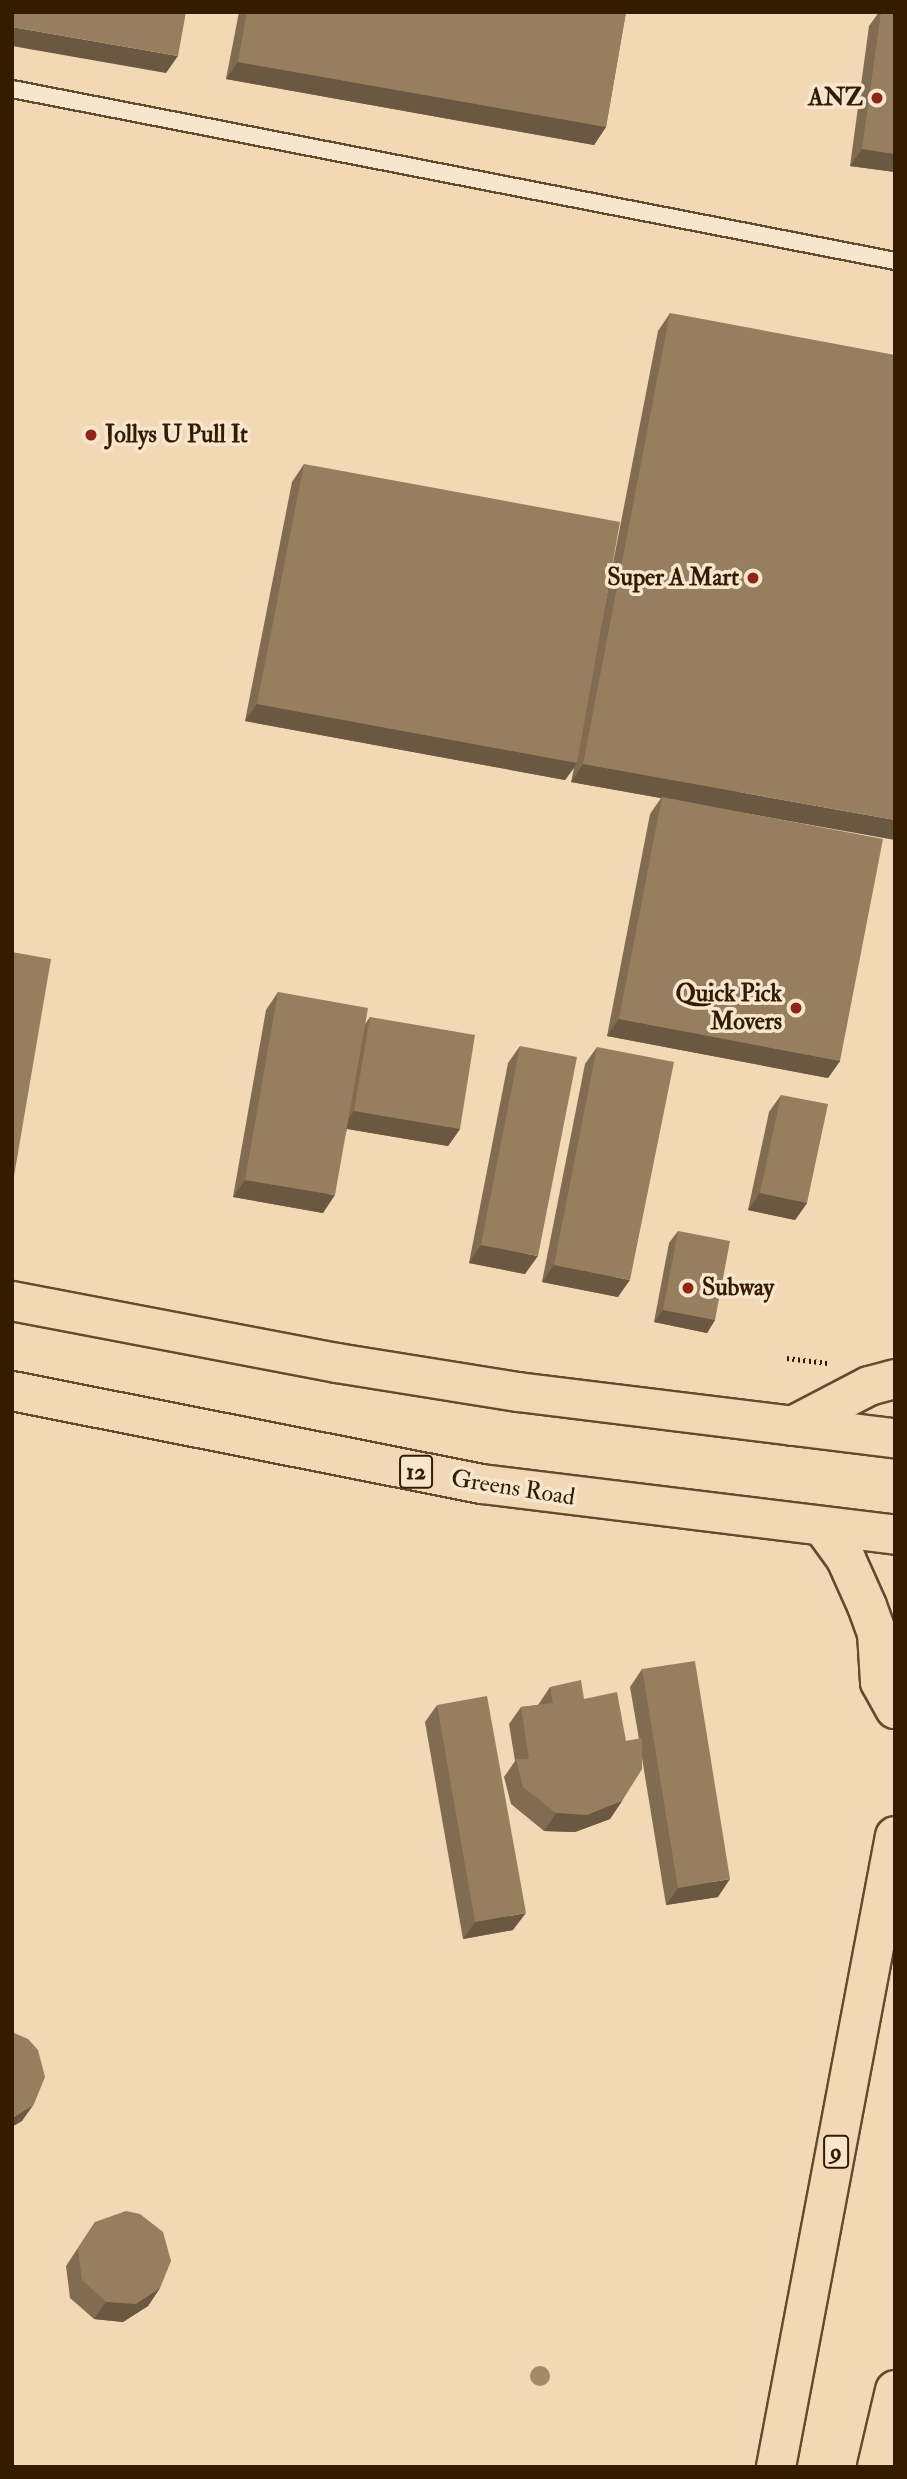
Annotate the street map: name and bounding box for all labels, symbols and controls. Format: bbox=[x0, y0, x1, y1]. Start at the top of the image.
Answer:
place label: ANZ bbox=[808, 84, 863, 112]
marker: ANZ bbox=[869, 90, 885, 106]
place label: Jollys U Pull It bbox=[105, 421, 248, 449]
marker: Jollys U Pull It bbox=[83, 427, 99, 443]
place label: Super A Mart bbox=[607, 564, 739, 592]
marker: Super A Mart bbox=[745, 570, 761, 586]
place label: Quick Pick Movers bbox=[675, 980, 782, 1036]
marker: Quick Pick Movers bbox=[788, 1000, 804, 1016]
place label: Subway bbox=[702, 1274, 774, 1302]
marker: Subway bbox=[680, 1280, 696, 1296]
road number: 12 bbox=[398, 1452, 434, 1492]
street label: Greens Road bbox=[449, 1464, 577, 1512]
road number: 9 bbox=[822, 2132, 850, 2172]

